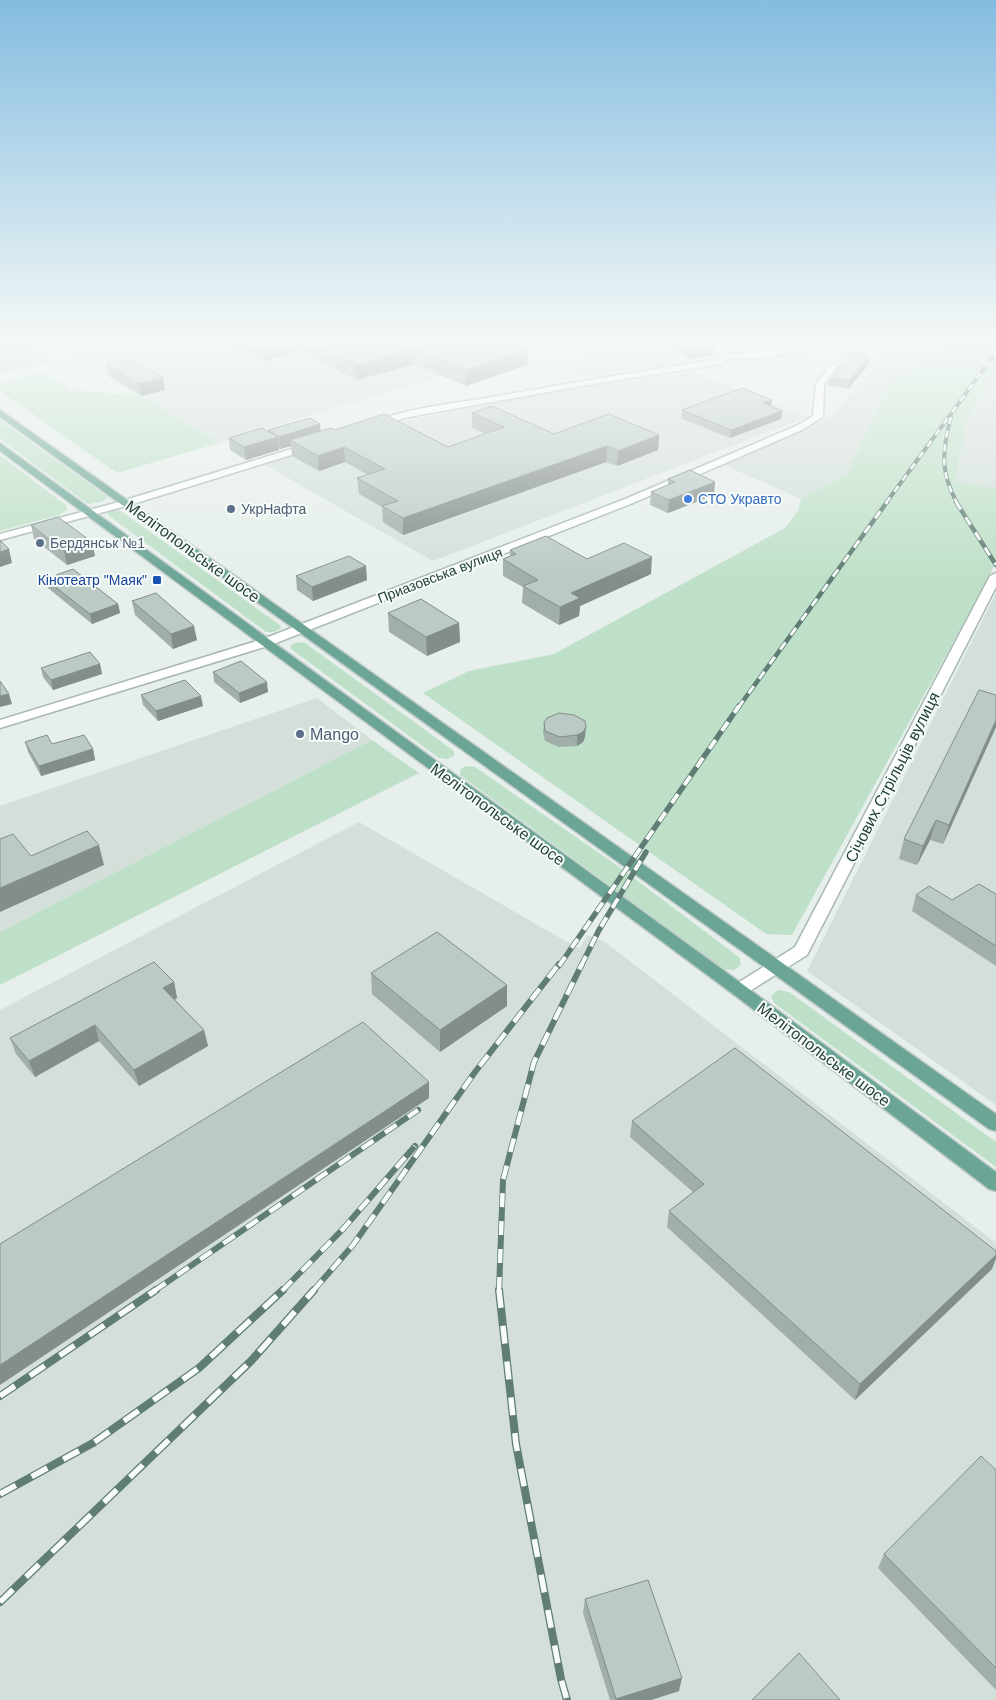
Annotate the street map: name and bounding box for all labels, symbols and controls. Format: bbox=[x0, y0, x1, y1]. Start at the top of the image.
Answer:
place label: СТО Укравто bbox=[698, 491, 782, 507]
marker: СТО Укравто bbox=[682, 493, 694, 505]
street label: Мелітопольське шосе bbox=[123, 497, 263, 606]
place label: УкрНафта bbox=[241, 501, 307, 517]
marker: УкрНафта bbox=[225, 503, 237, 515]
place label: Бердянськ №1 bbox=[50, 535, 145, 551]
marker: Бердянськ №1 bbox=[34, 537, 46, 549]
street label: Приазовська вулиця bbox=[375, 544, 505, 606]
place label: Кінотеатр "Маяк" bbox=[38, 572, 147, 588]
marker: Кінотеатр "Маяк" bbox=[151, 574, 163, 586]
street label: Січових Стрільців вулиця bbox=[842, 689, 943, 865]
place label: Mango bbox=[310, 726, 359, 743]
marker: Mango bbox=[294, 728, 306, 740]
street label: Мелітопольське шосе bbox=[428, 760, 568, 869]
street label: Мелітопольське шосе bbox=[754, 999, 893, 1110]

